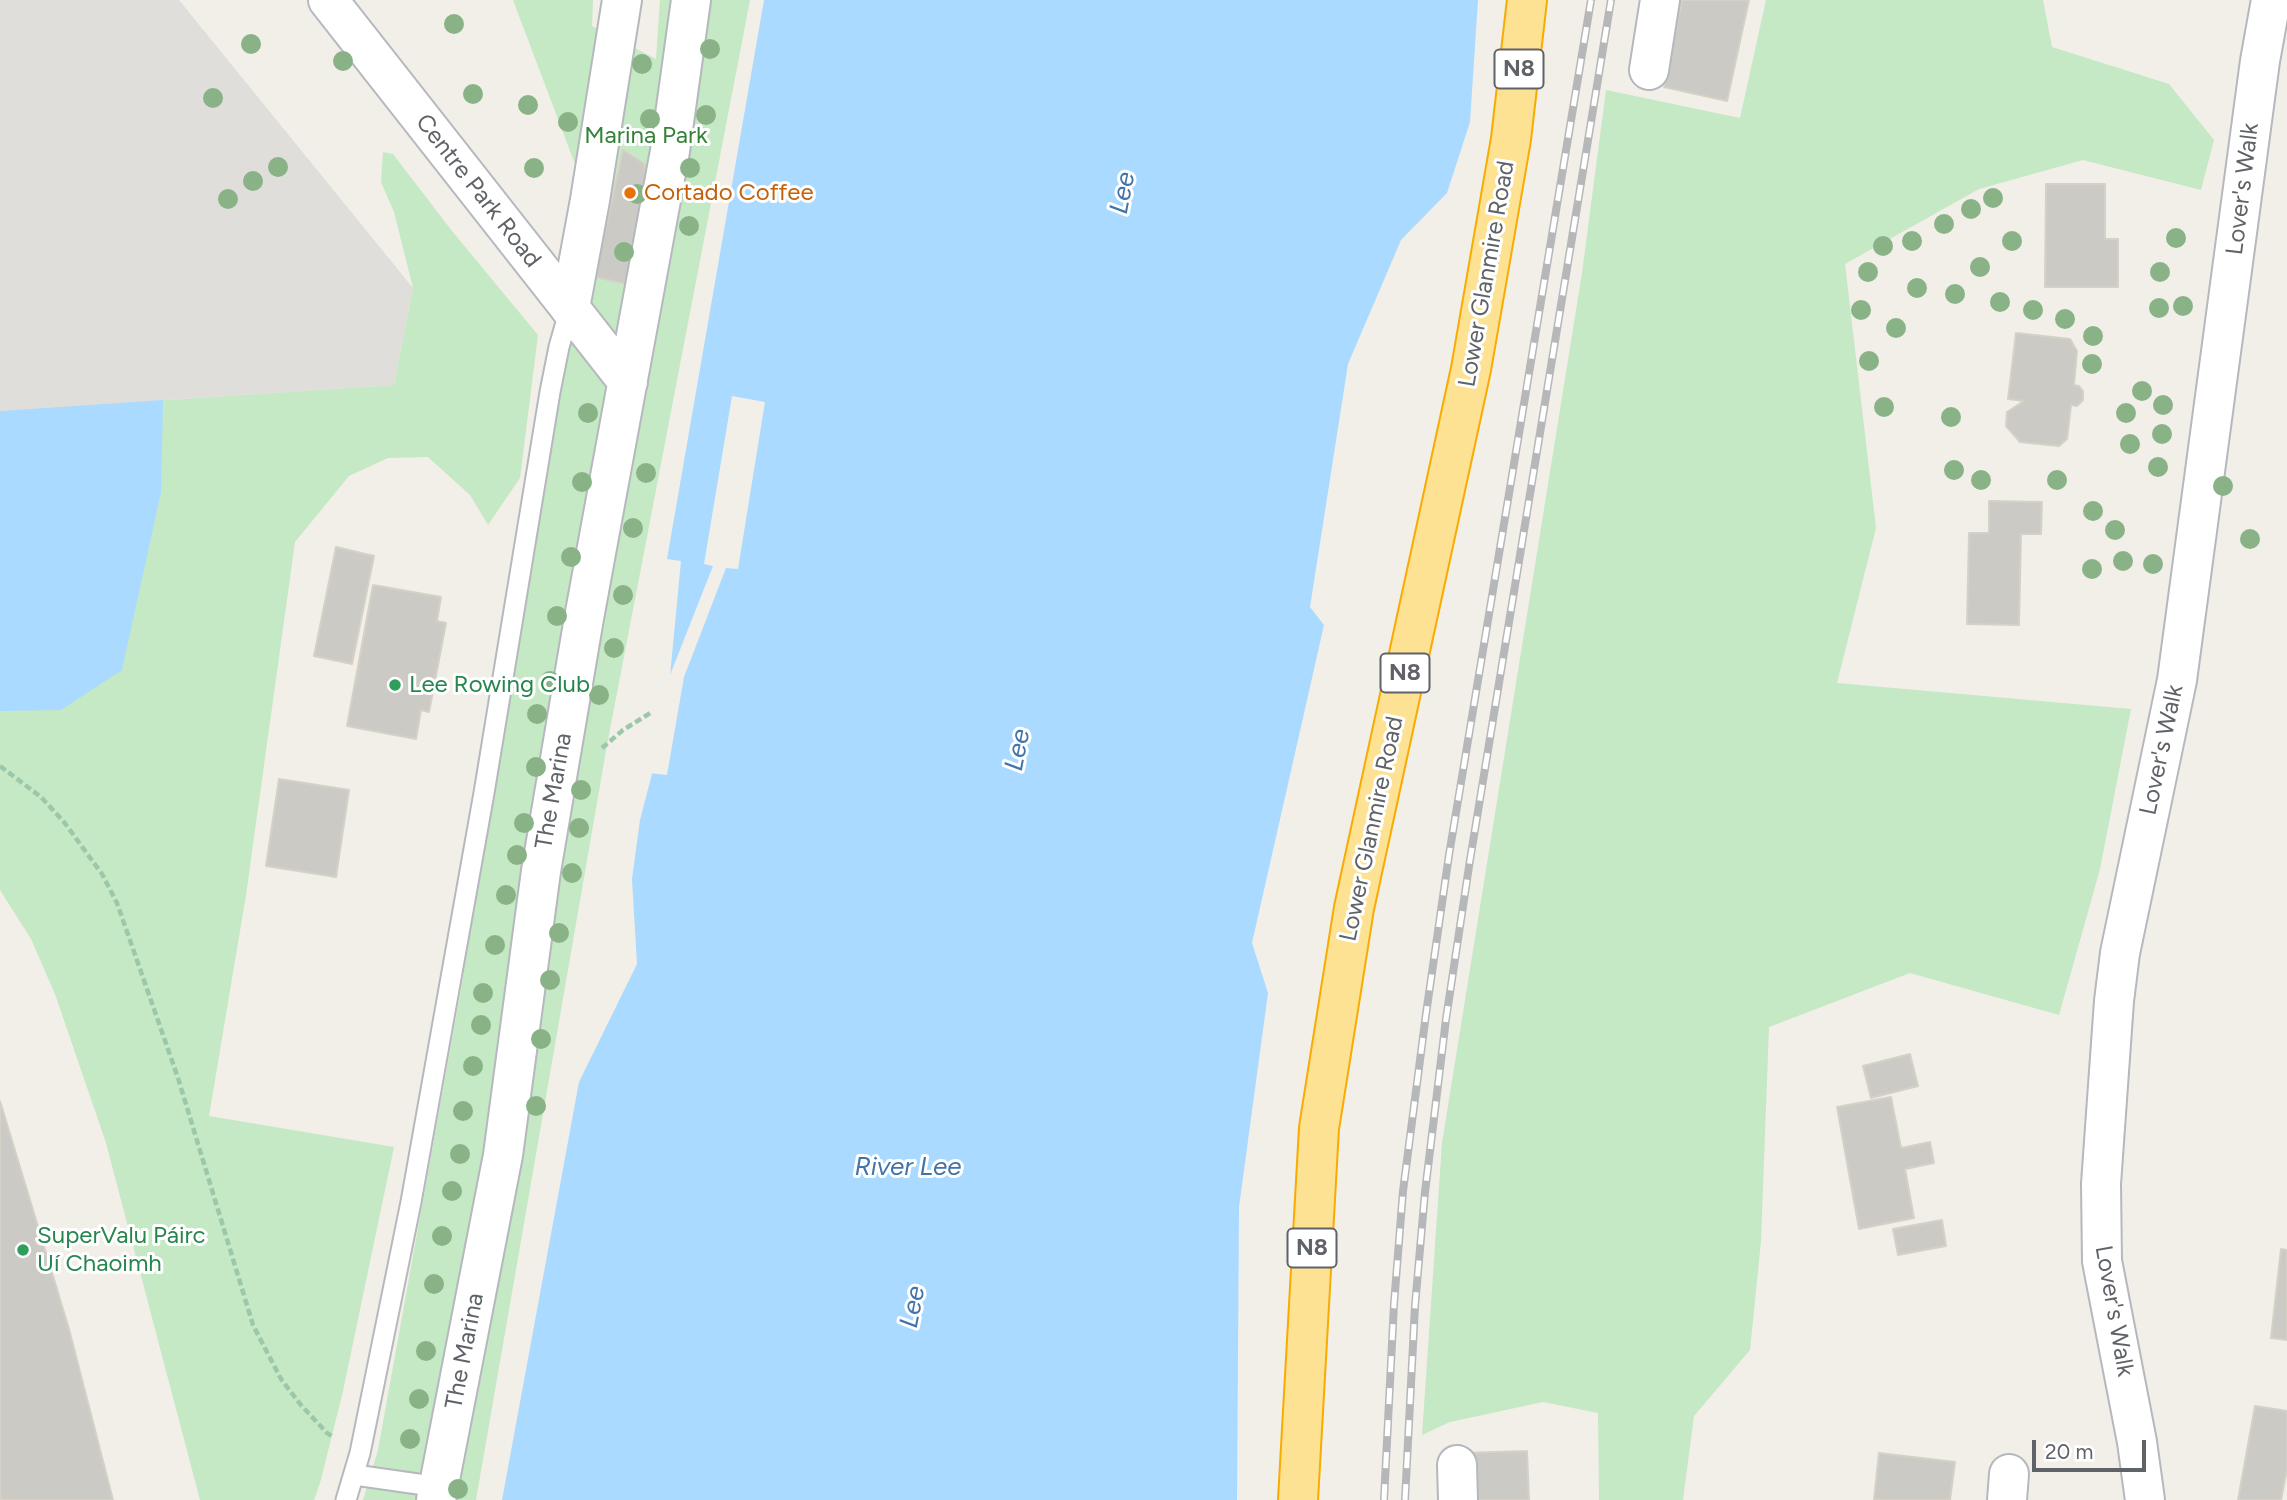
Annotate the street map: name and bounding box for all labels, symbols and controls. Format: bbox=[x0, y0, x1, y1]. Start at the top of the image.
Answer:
road number: N8 bbox=[1494, 50, 1544, 88]
street label: Centre Park Road bbox=[409, 109, 547, 273]
street label: Lover's Walk bbox=[2221, 121, 2265, 257]
park label: Marina Park bbox=[584, 122, 708, 150]
street label: Lower Glanmire Road bbox=[1453, 159, 1521, 389]
water label: Lee bbox=[1104, 169, 1142, 217]
place label: Cortado Coffee bbox=[644, 179, 814, 207]
marker: Cortado Coffee bbox=[622, 185, 638, 201]
road number: N8 bbox=[1380, 653, 1430, 692]
place label: Lee Rowing Club bbox=[409, 671, 590, 699]
marker: Lee Rowing Club bbox=[387, 677, 403, 693]
street label: Lover's Walk bbox=[2134, 682, 2190, 818]
street label: Lower Glanmire Road bbox=[1334, 714, 1410, 944]
water label: Lee bbox=[999, 726, 1037, 774]
street label: The Marina bbox=[530, 731, 578, 851]
water label: River Lee bbox=[854, 1151, 962, 1183]
place label: SuperValu Páirc Uí Chaoimh bbox=[37, 1222, 206, 1278]
road number: N8 bbox=[1288, 1228, 1336, 1268]
marker: SuperValu Páirc Uí Chaoimh bbox=[15, 1242, 31, 1258]
street label: Lover's Walk bbox=[2088, 1243, 2140, 1379]
water label: Lee bbox=[894, 1283, 932, 1331]
street label: The Marina bbox=[440, 1291, 490, 1411]
scale bar bbox=[2035, 1426, 2149, 1470]
text: 20 m bbox=[2045, 1439, 2093, 1464]

